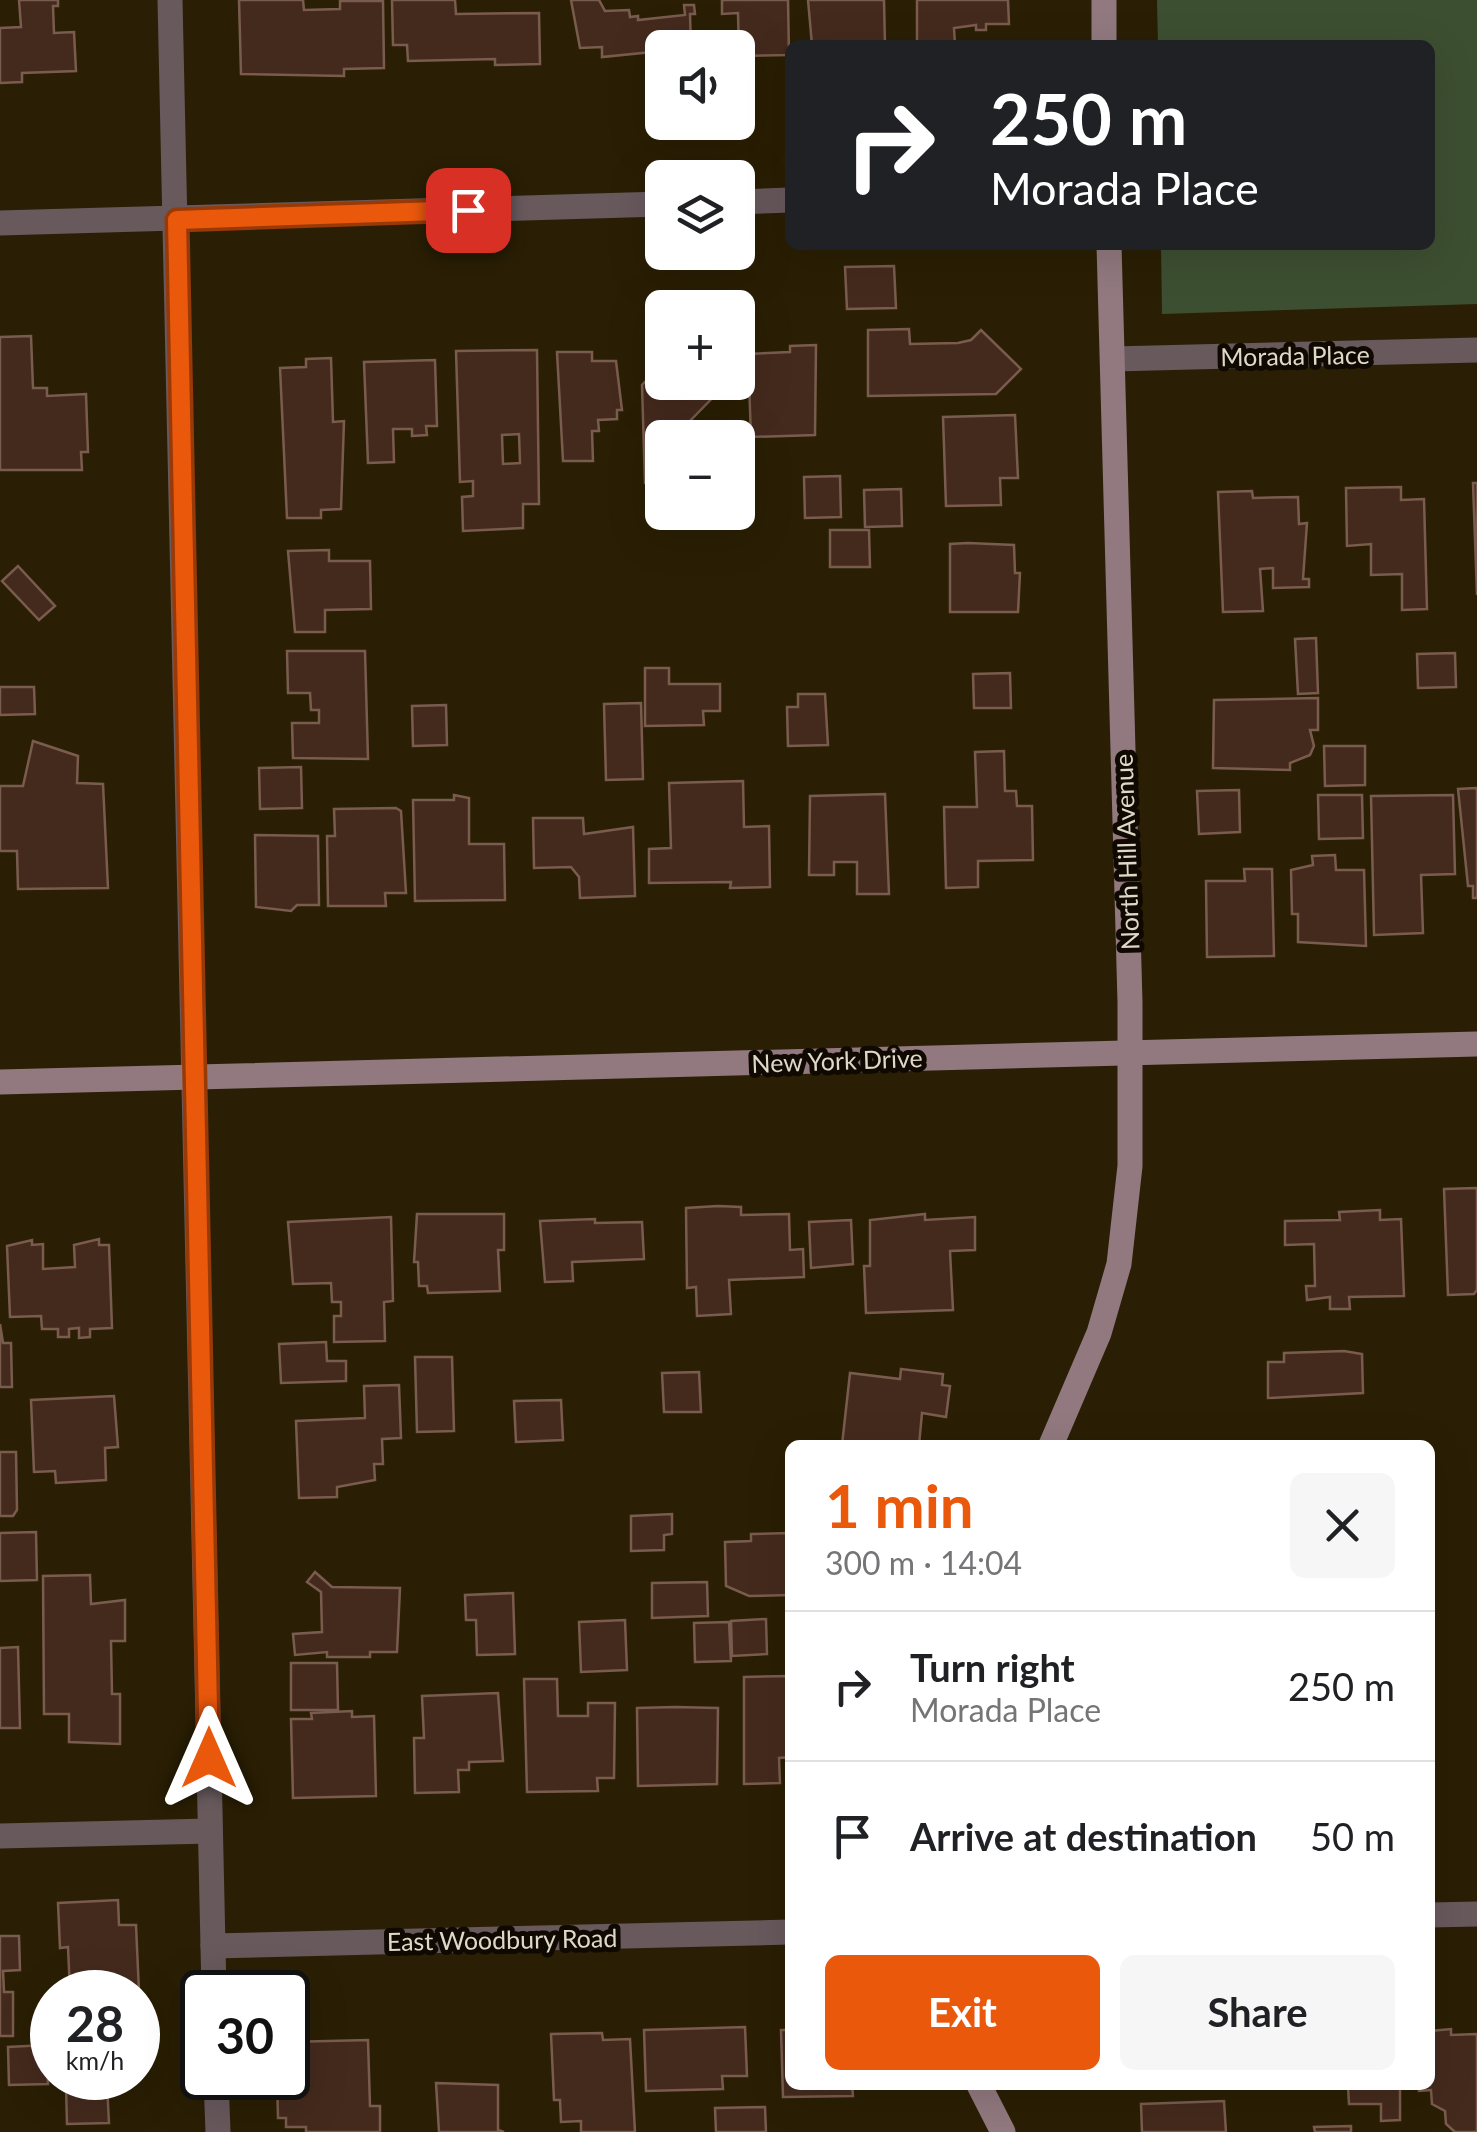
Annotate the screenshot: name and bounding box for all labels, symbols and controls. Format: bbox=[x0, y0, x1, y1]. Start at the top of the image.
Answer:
map controls bbox=[645, 30, 755, 530]
button: sound bbox=[645, 30, 755, 140]
text: 250 m bbox=[990, 76, 1187, 160]
icon: right bbox=[825, 80, 955, 210]
button: layers bbox=[645, 160, 755, 270]
text: Morada Place bbox=[990, 161, 1259, 215]
pin bbox=[426, 168, 511, 253]
icon: arrive bbox=[441, 183, 496, 238]
button: + bbox=[645, 290, 755, 400]
street label: Morada Place bbox=[1220, 339, 1370, 371]
button: − bbox=[645, 420, 755, 530]
street label: North Hill Avenue bbox=[1108, 753, 1144, 951]
street label: New York Drive bbox=[751, 1042, 923, 1078]
text: 1 min bbox=[825, 1469, 974, 1541]
button: close bbox=[1290, 1473, 1395, 1578]
text: 300 m · 14:04 bbox=[825, 1543, 1022, 1582]
text: Turn right bbox=[910, 1644, 1075, 1690]
icon: right bbox=[825, 1659, 880, 1714]
text: 250 m bbox=[1288, 1663, 1395, 1709]
text: Morada Place bbox=[910, 1690, 1101, 1729]
position arrow bbox=[157, 1706, 261, 1810]
icon: arrive bbox=[825, 1809, 880, 1864]
text: Arrive at destination bbox=[910, 1813, 1257, 1859]
text: 50 m bbox=[1310, 1813, 1395, 1859]
street label: East Woodbury Road bbox=[386, 1922, 618, 1956]
button: Exit bbox=[825, 1955, 1100, 2070]
button: Share bbox=[1120, 1955, 1395, 2070]
speed limit sign: 30 bbox=[180, 1970, 310, 2100]
text: 28 bbox=[66, 1993, 124, 2053]
text: km/h bbox=[66, 2045, 124, 2075]

